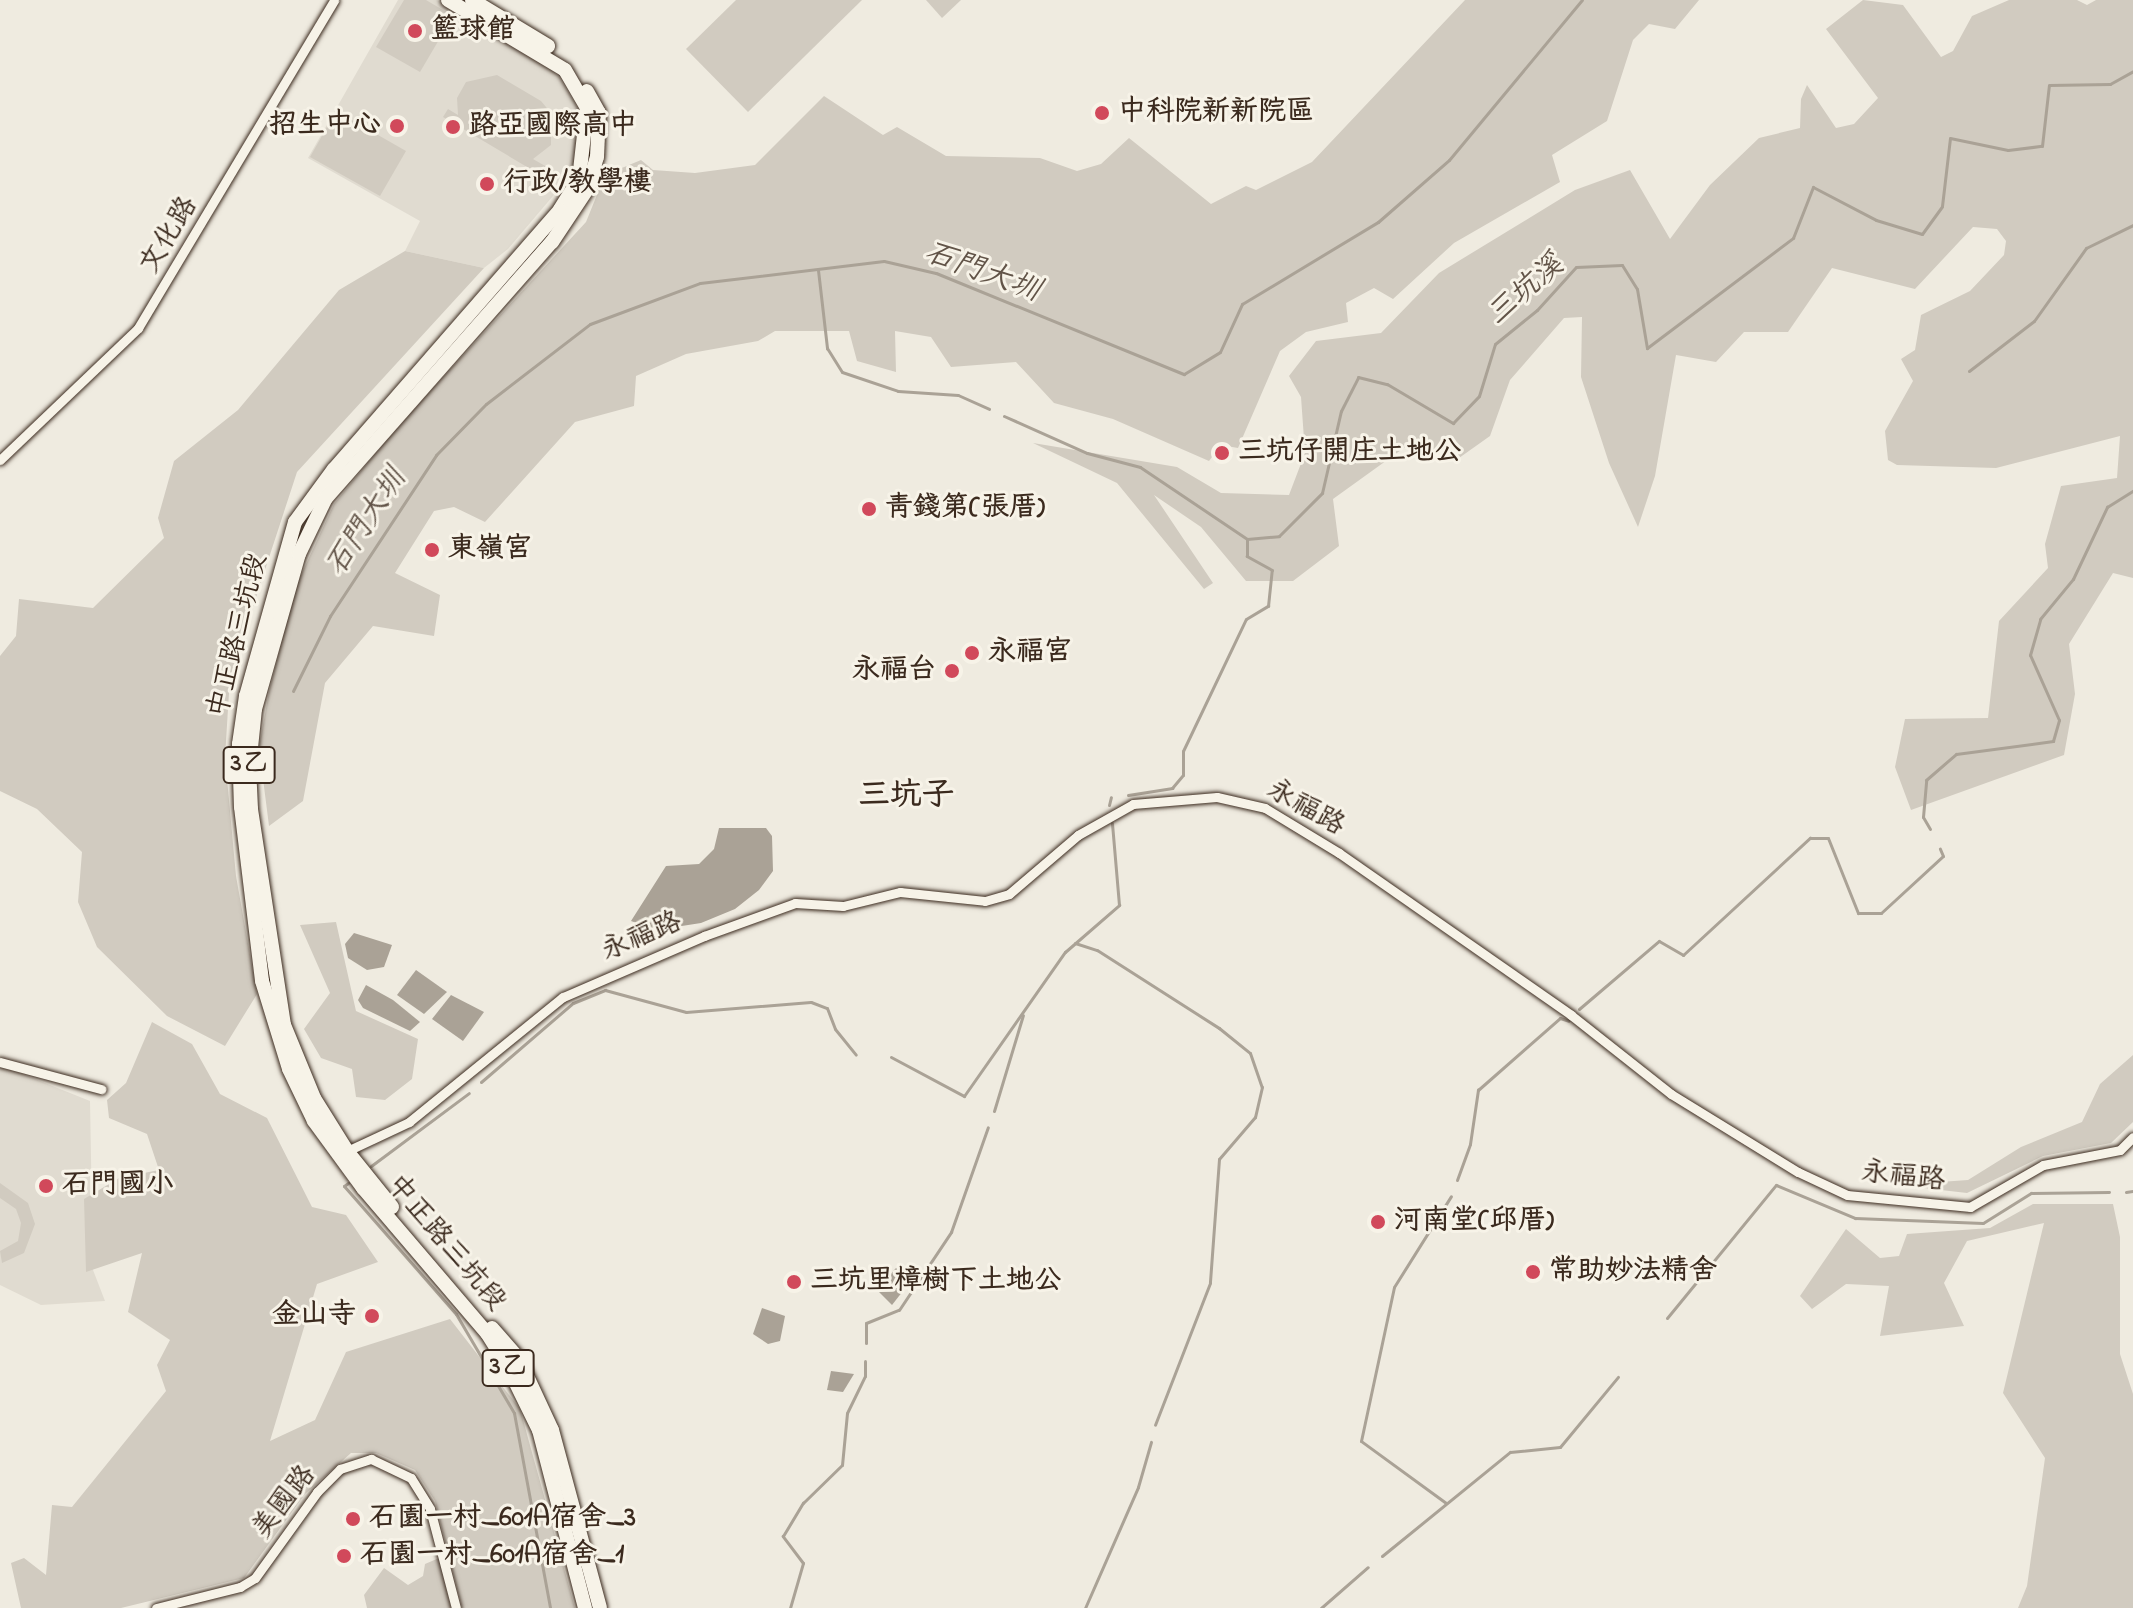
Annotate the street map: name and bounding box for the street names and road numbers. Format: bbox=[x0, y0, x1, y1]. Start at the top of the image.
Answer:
street label: 文化路 bbox=[134, 191, 206, 281]
street label: 中正路三坑段 bbox=[202, 550, 276, 722]
road number: 3乙 bbox=[221, 743, 277, 787]
street label: 永福路 bbox=[1260, 774, 1350, 844]
street label: 永福路 bbox=[597, 906, 687, 970]
street label: 永福路 bbox=[1859, 1157, 1947, 1199]
street label: 中正路三坑段 bbox=[378, 1169, 512, 1319]
road number: 3乙 bbox=[480, 1346, 536, 1390]
street label: 美國路 bbox=[246, 1460, 324, 1546]

